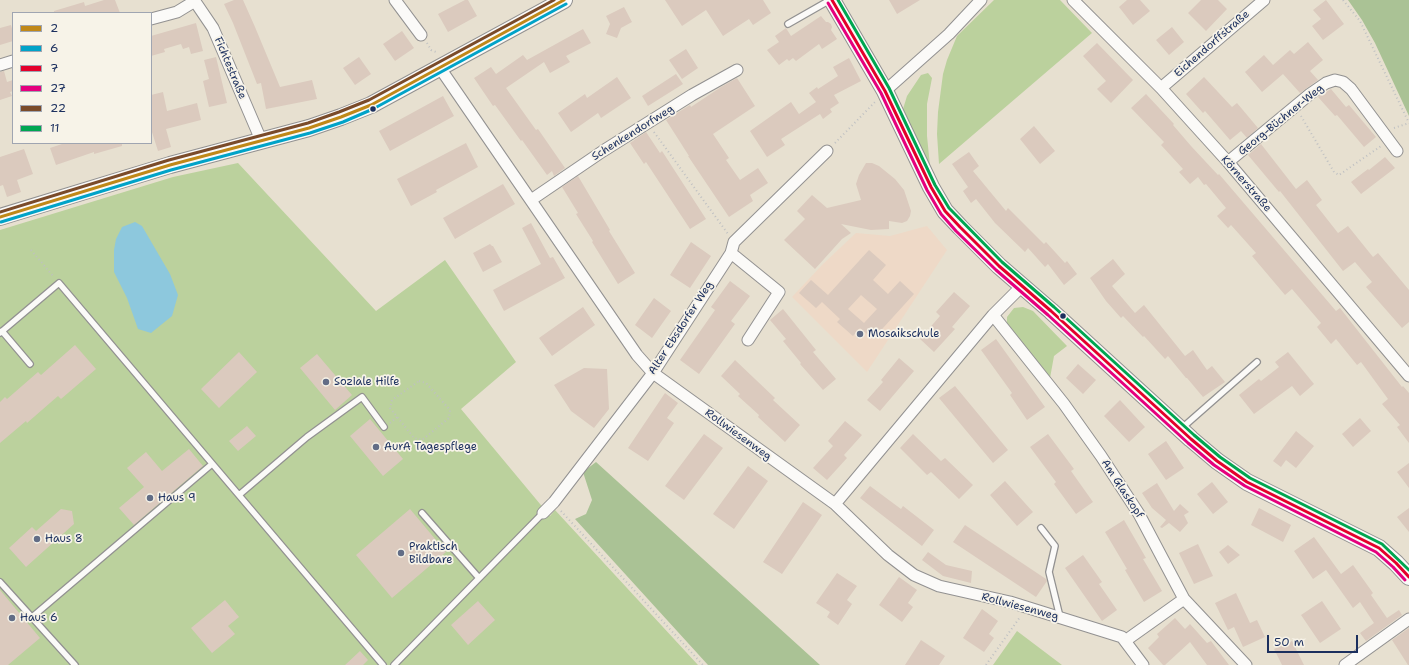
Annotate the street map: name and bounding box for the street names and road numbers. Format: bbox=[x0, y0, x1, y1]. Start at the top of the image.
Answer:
street label: Eichendorffstraße bbox=[1172, 8, 1252, 80]
street label: Fichtestraße bbox=[211, 35, 249, 101]
street label: Georg-Büchner-Weg bbox=[1236, 82, 1326, 158]
street label: Schenkendorfweg bbox=[590, 102, 676, 164]
street label: Körnerstraße bbox=[1218, 153, 1274, 215]
street label: Alter Ebsdorfer Weg bbox=[646, 279, 716, 377]
street label: Rollwiesenweg bbox=[702, 406, 774, 464]
street label: Am Glaskopf bbox=[1098, 457, 1146, 521]
street label: Rollwiesenweg bbox=[980, 590, 1060, 624]

